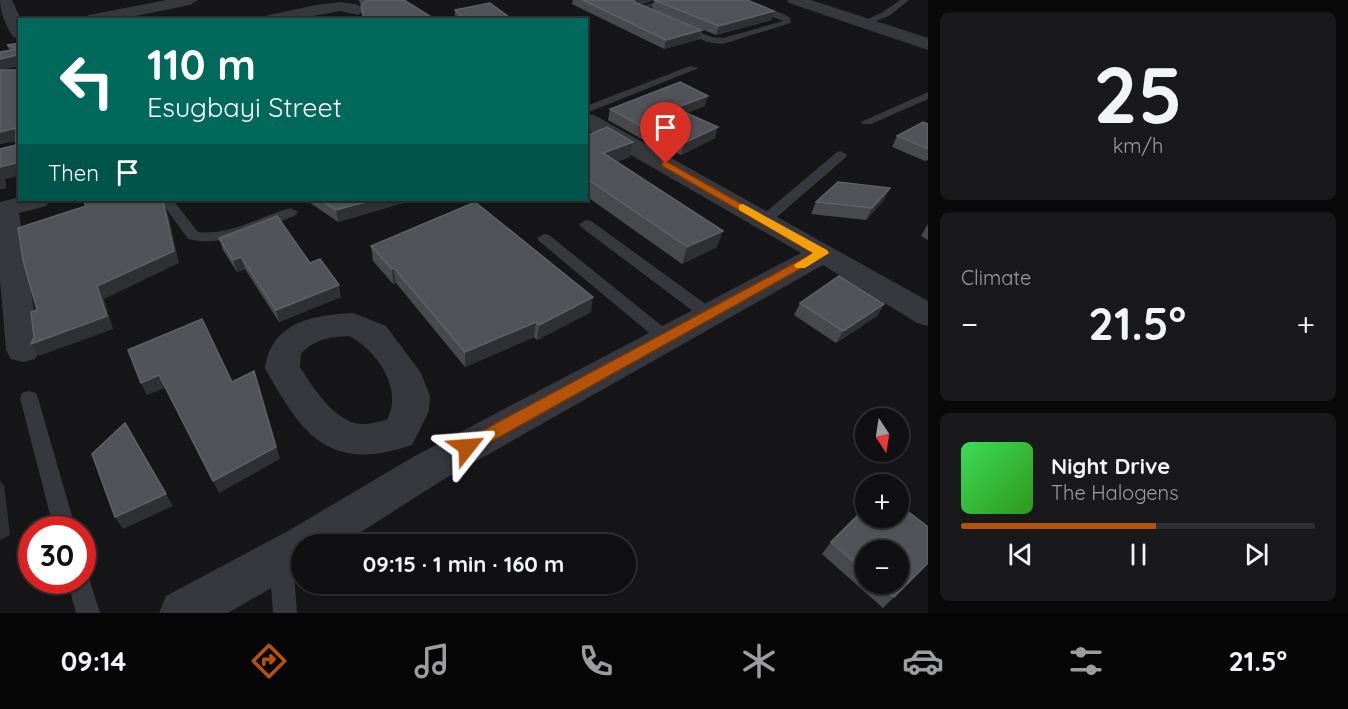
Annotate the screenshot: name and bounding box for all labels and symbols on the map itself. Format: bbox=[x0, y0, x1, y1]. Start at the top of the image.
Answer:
pin bbox=[640, 102, 691, 164]
north arrow bbox=[855, 408, 909, 462]
position arrow bbox=[435, 415, 499, 479]
speed limit sign: 30 bbox=[18, 516, 96, 594]

